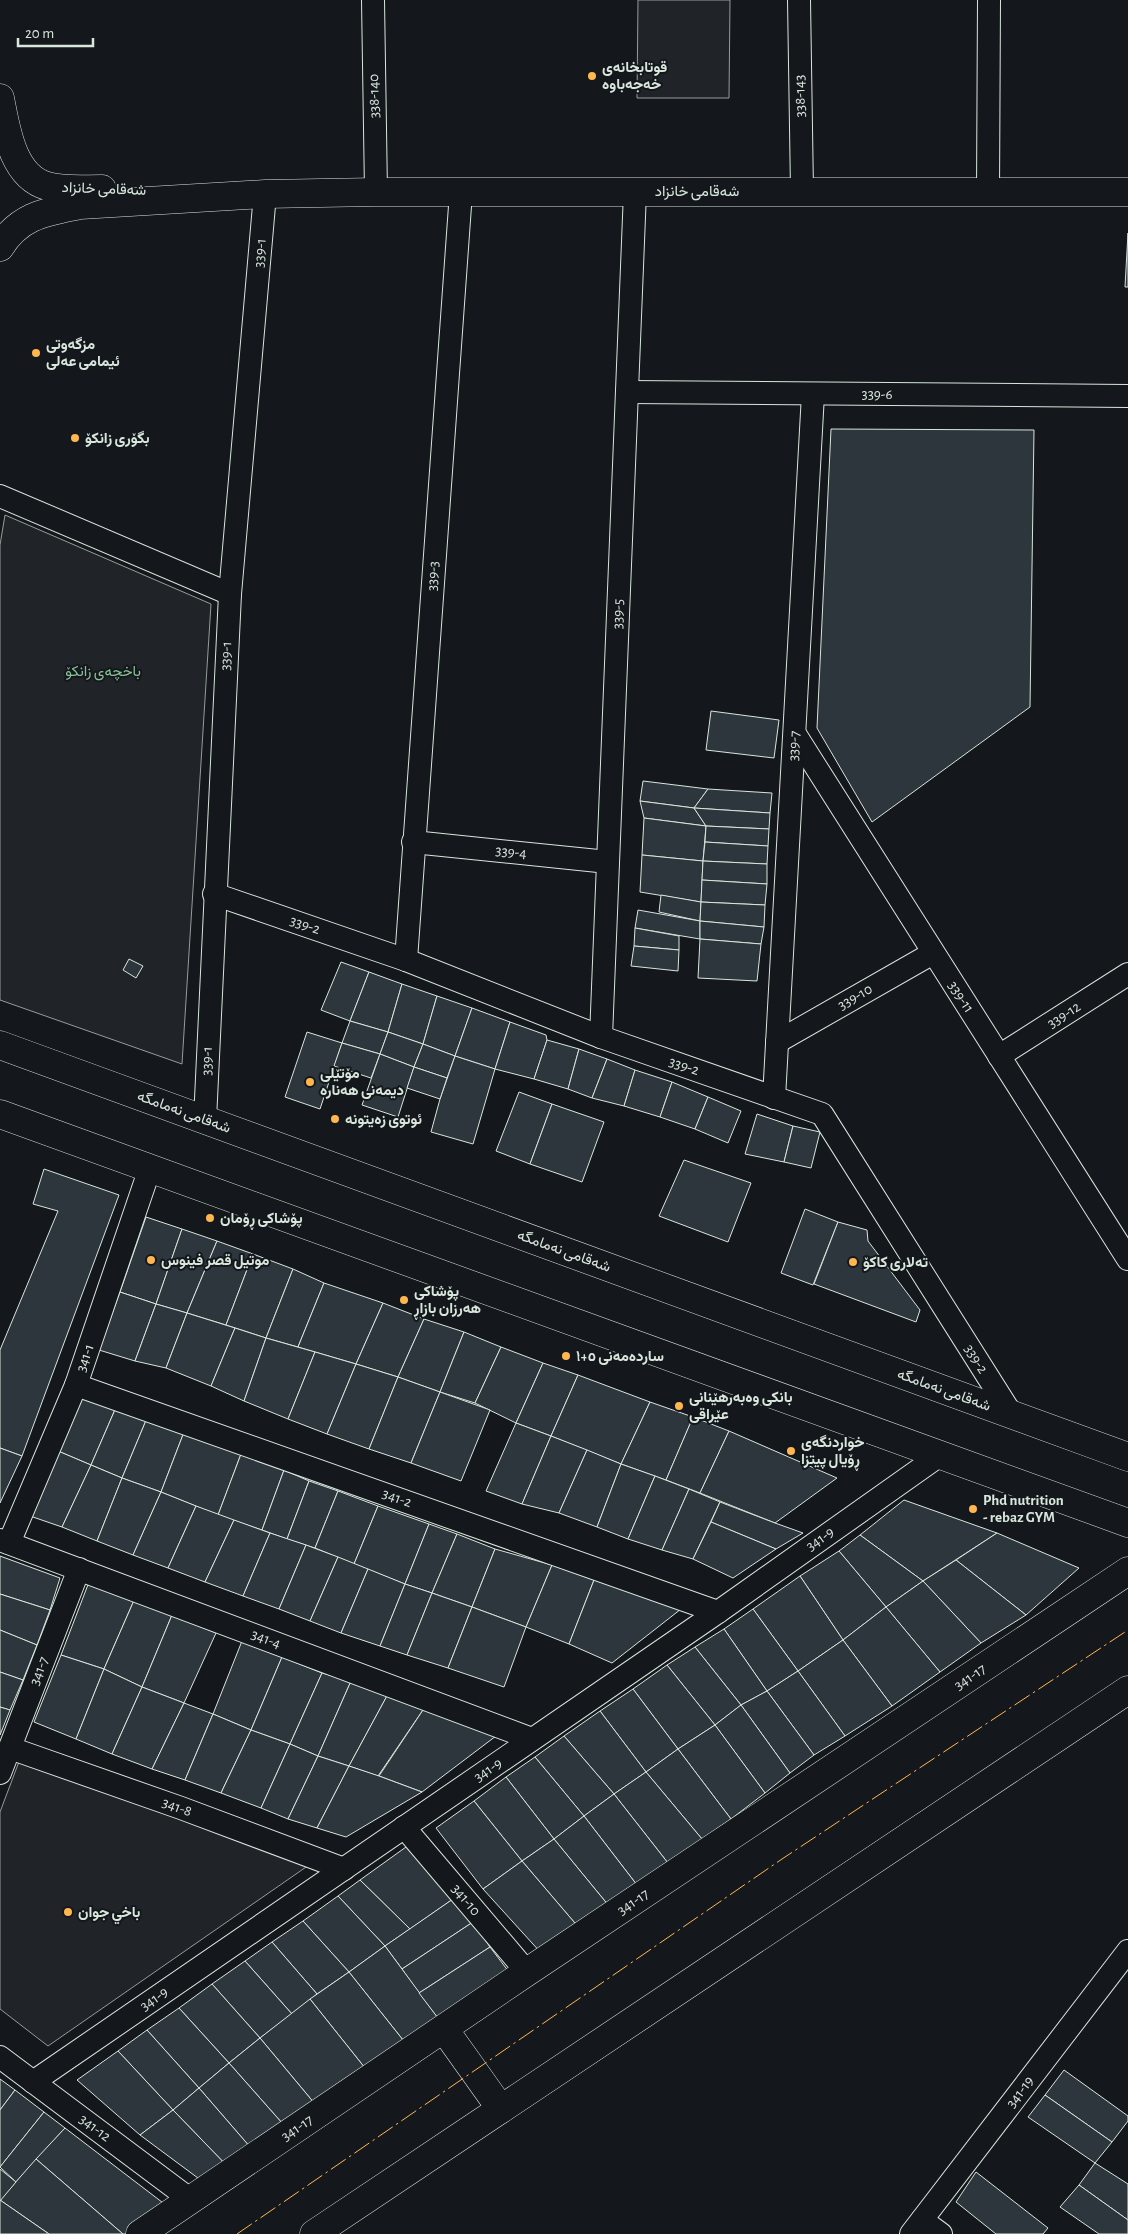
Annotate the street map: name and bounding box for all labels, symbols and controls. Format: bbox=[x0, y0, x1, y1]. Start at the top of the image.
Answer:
scale bar bbox=[18, 15, 92, 47]
text: 20 m bbox=[25, 26, 54, 41]
place label: قوتابخانەی خەجەباوە bbox=[602, 60, 667, 93]
marker: قوتابخانەی خەجەباوە bbox=[586, 70, 598, 82]
street label: 338-140 bbox=[366, 74, 382, 118]
street label: 338-143 bbox=[792, 75, 808, 117]
street label: شەقامی خانزاد bbox=[61, 180, 147, 200]
street label: شەقامی خانزاد bbox=[655, 184, 739, 201]
street label: 339-1 bbox=[251, 238, 269, 268]
place label: مزگەوتی ئیمامی عەلی bbox=[46, 336, 120, 370]
marker: مزگەوتی ئیمامی عەلی bbox=[30, 347, 42, 359]
street label: 339-6 bbox=[861, 387, 893, 402]
place label: بگۆری زانكۆ bbox=[85, 430, 150, 447]
marker: بگۆری زانكۆ bbox=[69, 432, 81, 444]
street label: 339-3 bbox=[424, 560, 442, 592]
street label: 339-5 bbox=[610, 599, 626, 629]
street label: 339-1 bbox=[218, 641, 234, 671]
park label: باخچەی زانکۆ bbox=[65, 664, 141, 681]
street label: 339-7 bbox=[786, 730, 802, 762]
street label: 339-4 bbox=[495, 843, 527, 861]
street label: 339-2 bbox=[288, 913, 322, 937]
street label: 339-11 bbox=[945, 979, 977, 1015]
street label: 339-10 bbox=[835, 981, 875, 1013]
street label: 339-12 bbox=[1045, 999, 1083, 1031]
street label: 339-1 bbox=[199, 1046, 215, 1076]
street label: 339-2 bbox=[667, 1054, 701, 1078]
place label: مۆتێلی دیمەنی هەنارە bbox=[320, 1066, 404, 1099]
marker: مۆتێلی دیمەنی هەنارە bbox=[304, 1076, 316, 1088]
street label: شەقامی نەمامگە bbox=[135, 1088, 233, 1138]
place label: ئوتوی زەیتونە bbox=[345, 1112, 422, 1128]
marker: ئوتوی زەیتونە bbox=[329, 1113, 341, 1125]
place label: پۆشاکی ڕۆمان bbox=[220, 1211, 303, 1230]
marker: پۆشاکی ڕۆمان bbox=[204, 1212, 216, 1224]
street label: شەقامی نەمامگە bbox=[515, 1227, 613, 1277]
place label: موتيل قصر فينوس bbox=[161, 1253, 270, 1269]
marker: موتيل قصر فينوس bbox=[145, 1254, 157, 1266]
place label: تەلاری کاکۆ bbox=[863, 1255, 928, 1271]
marker: تەلاری کاکۆ bbox=[847, 1256, 859, 1268]
place label: پۆشاکی هەرزان بازاڕ bbox=[413, 1284, 481, 1320]
marker: پۆشاکی هەرزان بازاڕ bbox=[398, 1294, 410, 1306]
street label: 341-1 bbox=[73, 1342, 97, 1374]
street label: 339-2 bbox=[961, 1342, 991, 1376]
place label: ساردەمەنی ٥+١ bbox=[576, 1349, 664, 1365]
marker: ساردەمەنی ٥+١ bbox=[560, 1350, 572, 1362]
street label: شەقامی نەمامگە bbox=[895, 1366, 993, 1416]
place label: بانکی وەبەرهێنانی عێراقی bbox=[689, 1390, 793, 1423]
marker: بانکی وەبەرهێنانی عێراقی bbox=[673, 1400, 685, 1412]
place label: خواردنگەی ڕۆیال پیتزا bbox=[801, 1434, 865, 1471]
marker: خواردنگەی ڕۆیال پیتزا bbox=[785, 1445, 797, 1457]
street label: 341-2 bbox=[380, 1486, 414, 1510]
place label: Phd nutrition - rebaz GYM bbox=[983, 1493, 1064, 1525]
marker: Phd nutrition - rebaz GYM bbox=[967, 1503, 979, 1515]
street label: 341-9 bbox=[803, 1524, 837, 1554]
street label: 341-4 bbox=[249, 1627, 283, 1651]
street label: 341-7 bbox=[27, 1655, 51, 1687]
street label: 341-17 bbox=[951, 1661, 989, 1693]
street label: 341-9 bbox=[471, 1755, 505, 1785]
street label: 341-8 bbox=[160, 1795, 194, 1819]
street label: 341-10 bbox=[449, 1881, 483, 1919]
street label: 341-17 bbox=[614, 1886, 652, 1918]
place label: باخي جوان bbox=[78, 1905, 140, 1925]
marker: باخي جوان bbox=[62, 1906, 74, 1918]
street label: 341-9 bbox=[137, 1984, 171, 2014]
street label: 341-19 bbox=[1003, 2073, 1037, 2111]
street label: 341-12 bbox=[76, 2111, 114, 2145]
street label: 341-17 bbox=[278, 2112, 316, 2144]

